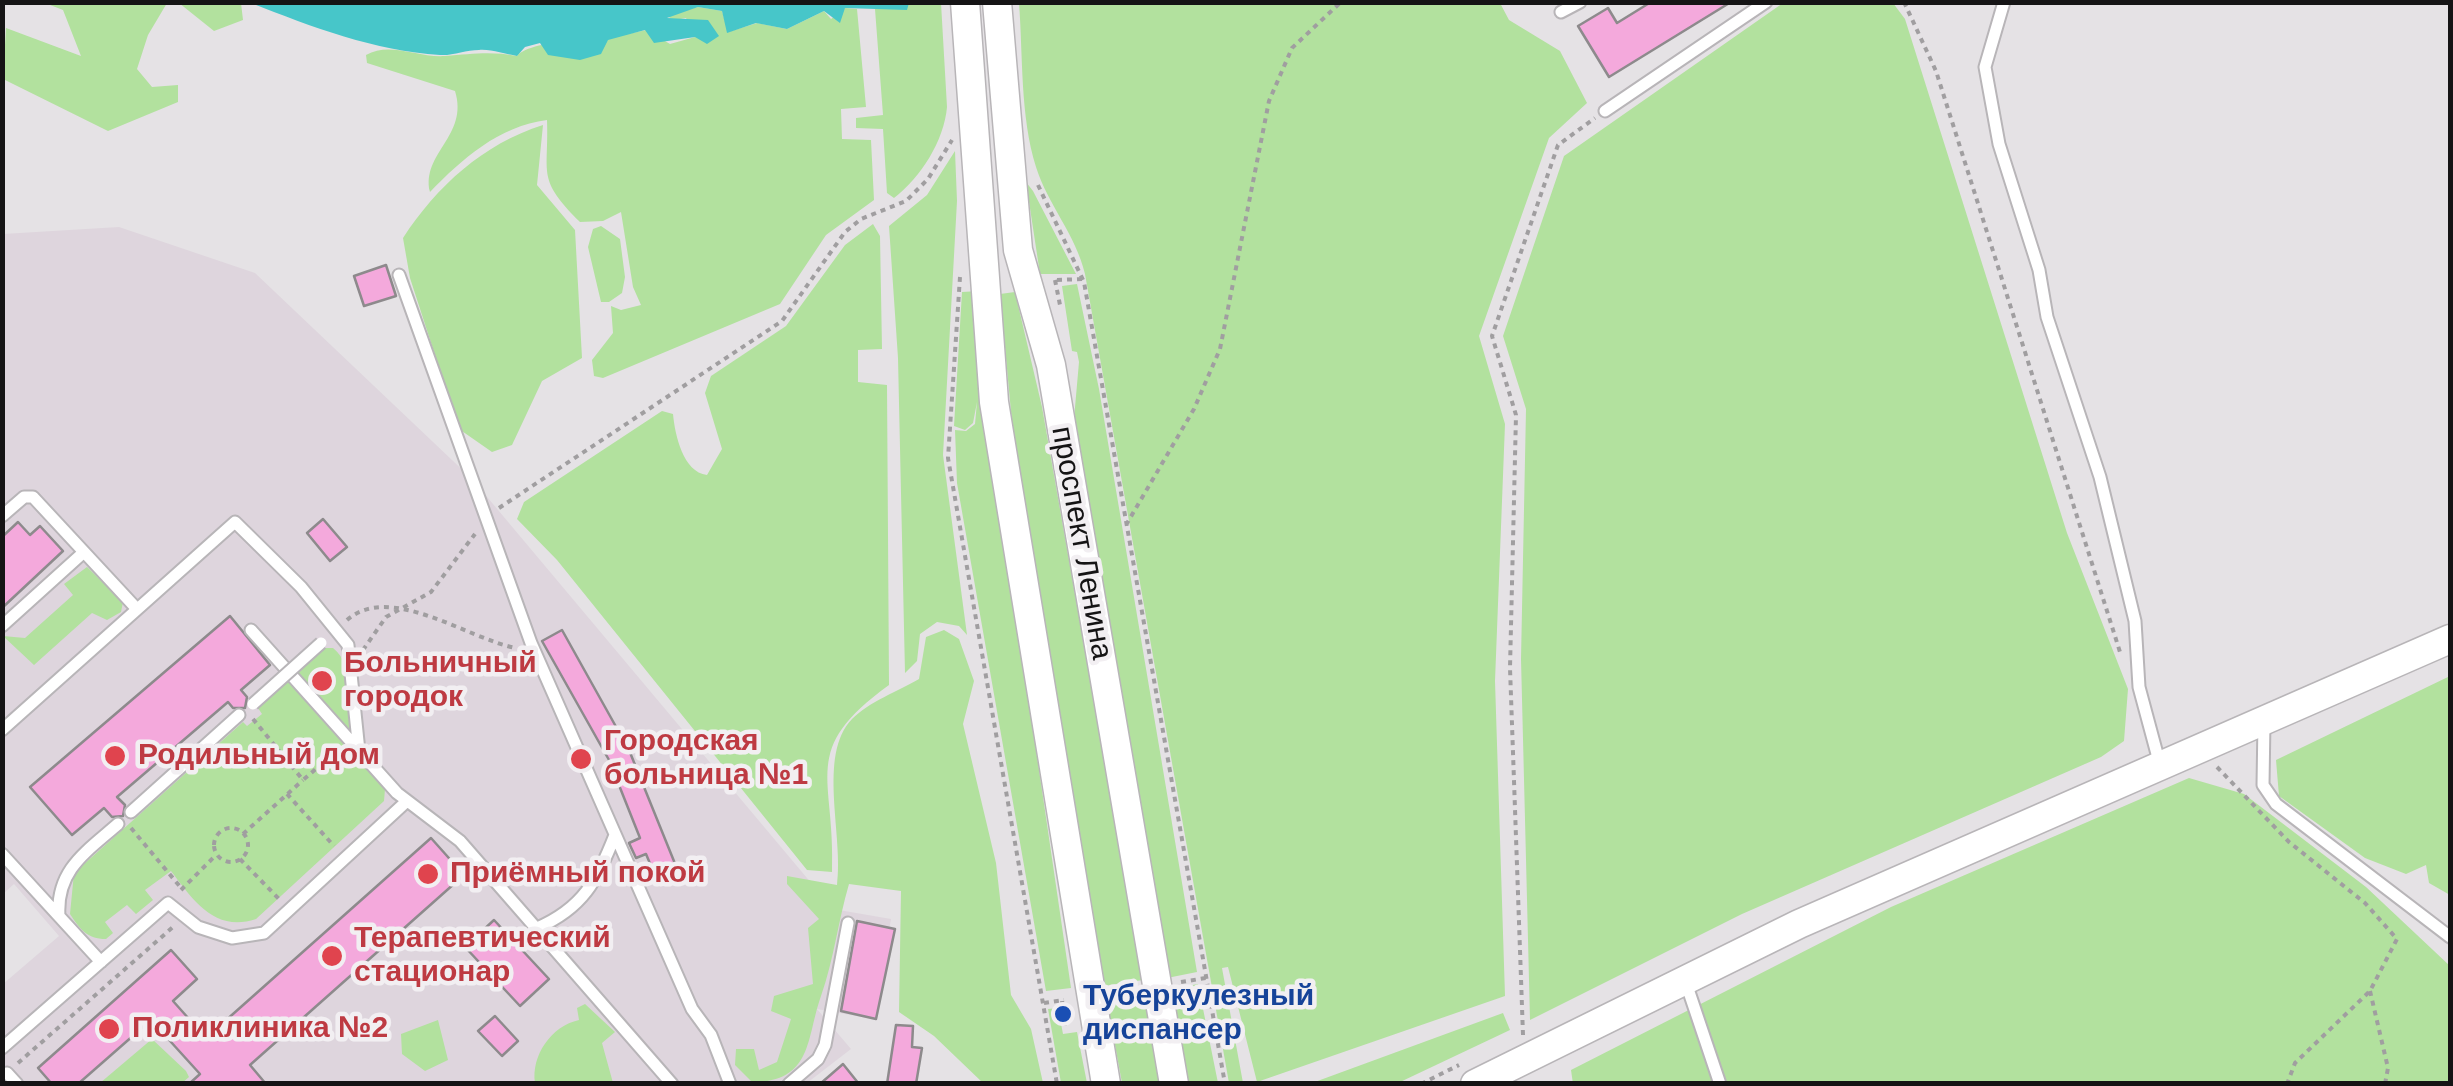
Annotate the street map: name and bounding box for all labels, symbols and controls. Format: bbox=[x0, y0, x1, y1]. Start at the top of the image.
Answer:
street label: проспект Ленина bbox=[1043, 424, 1119, 662]
place label: Больничный городок bbox=[344, 646, 537, 716]
marker: Больничный городок bbox=[309, 668, 335, 694]
place label: Городская больница №1 bbox=[604, 724, 808, 794]
place label: Родильный дом bbox=[138, 738, 380, 774]
marker: Родильный дом bbox=[102, 743, 128, 769]
marker: Городская больница №1 bbox=[568, 746, 594, 772]
place label: Приёмный покой bbox=[450, 856, 706, 892]
marker: Приёмный покой bbox=[415, 861, 441, 887]
place label: Терапевтический стационар bbox=[354, 921, 611, 992]
marker: Терапевтический стационар bbox=[319, 943, 345, 969]
place label: Туберкулезный диспансер bbox=[1083, 979, 1314, 1050]
marker: Туберкулезный диспансер bbox=[1052, 1003, 1074, 1025]
place label: Поликлиника №2 bbox=[132, 1011, 388, 1047]
marker: Поликлиника №2 bbox=[96, 1016, 122, 1042]

